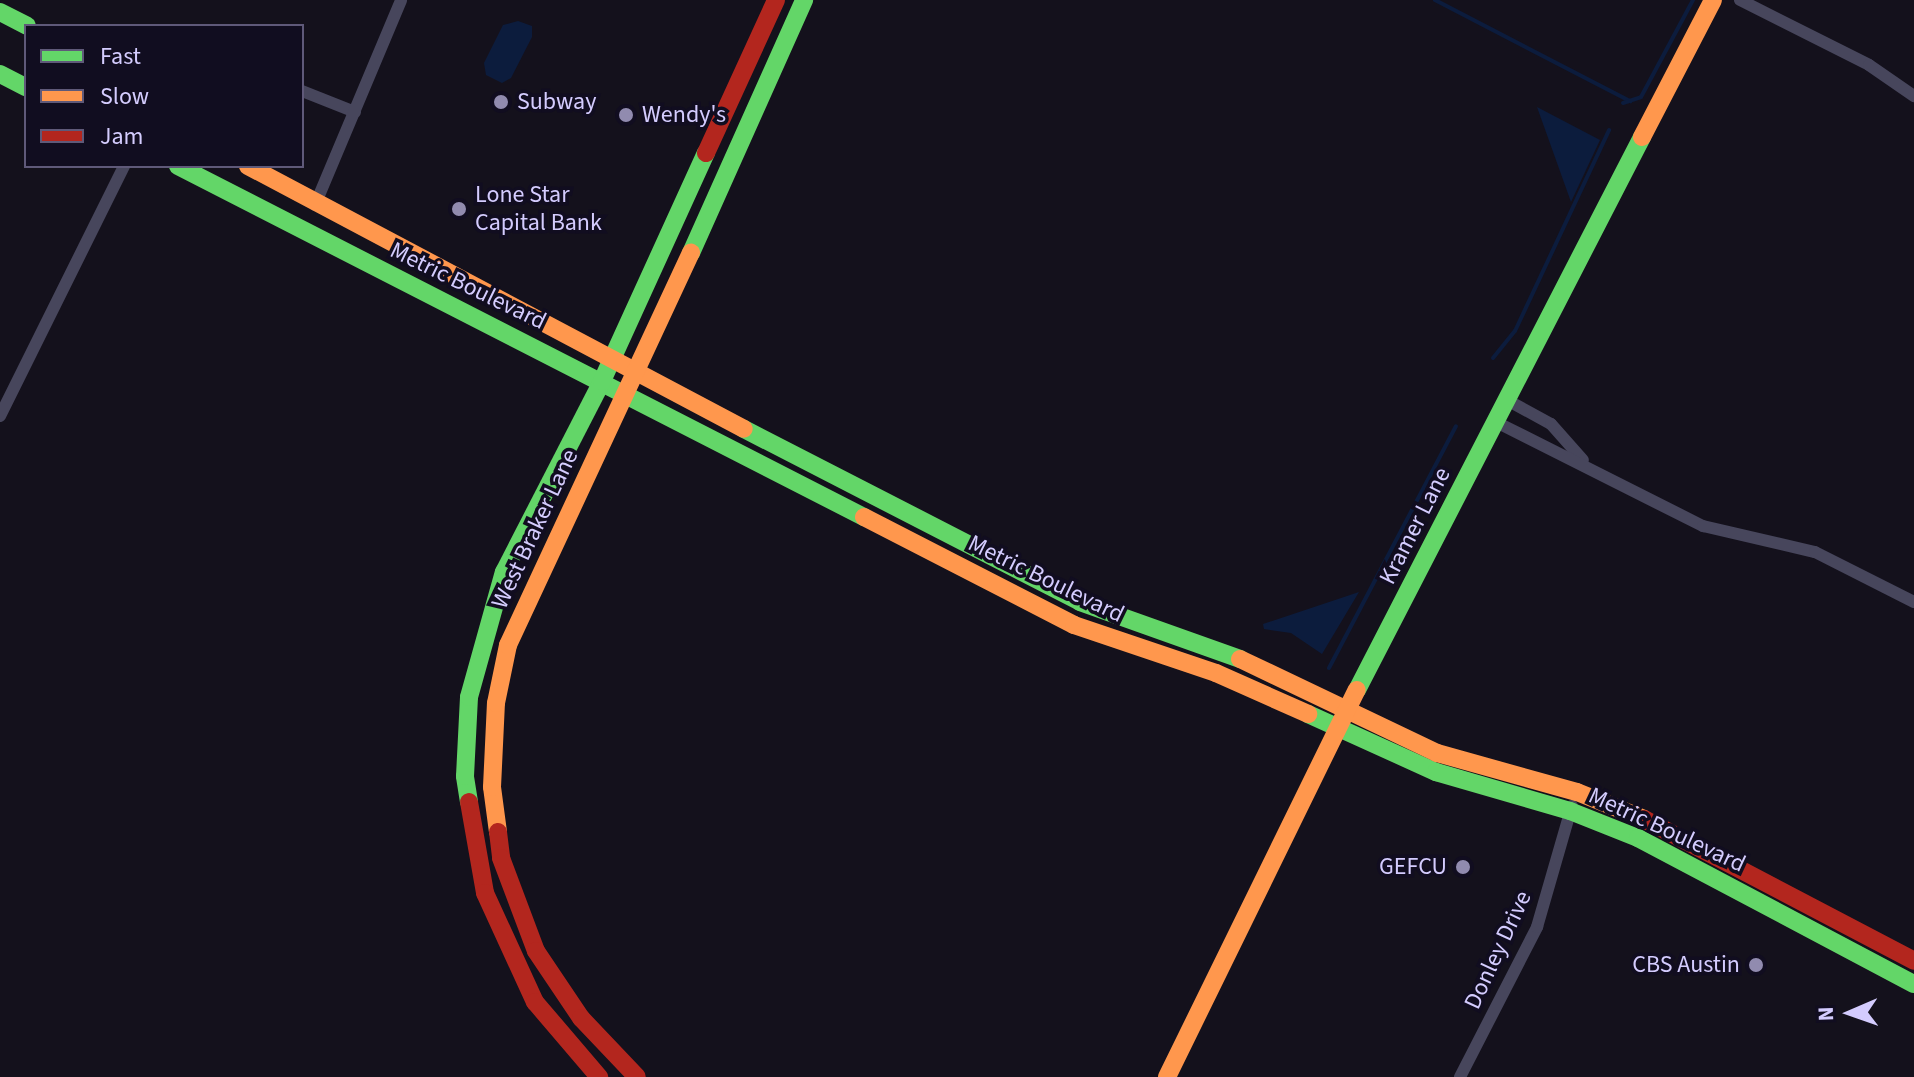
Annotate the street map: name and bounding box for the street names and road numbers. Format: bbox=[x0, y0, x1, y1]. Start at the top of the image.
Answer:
street label: Metric Boulevard bbox=[385, 236, 551, 336]
street label: West Braker Lane bbox=[485, 445, 585, 613]
street label: Kramer Lane bbox=[1373, 463, 1457, 589]
street label: Metric Boulevard bbox=[963, 529, 1129, 629]
street label: Metric Boulevard bbox=[1584, 781, 1750, 879]
street label: Donley Drive bbox=[1458, 886, 1538, 1014]

